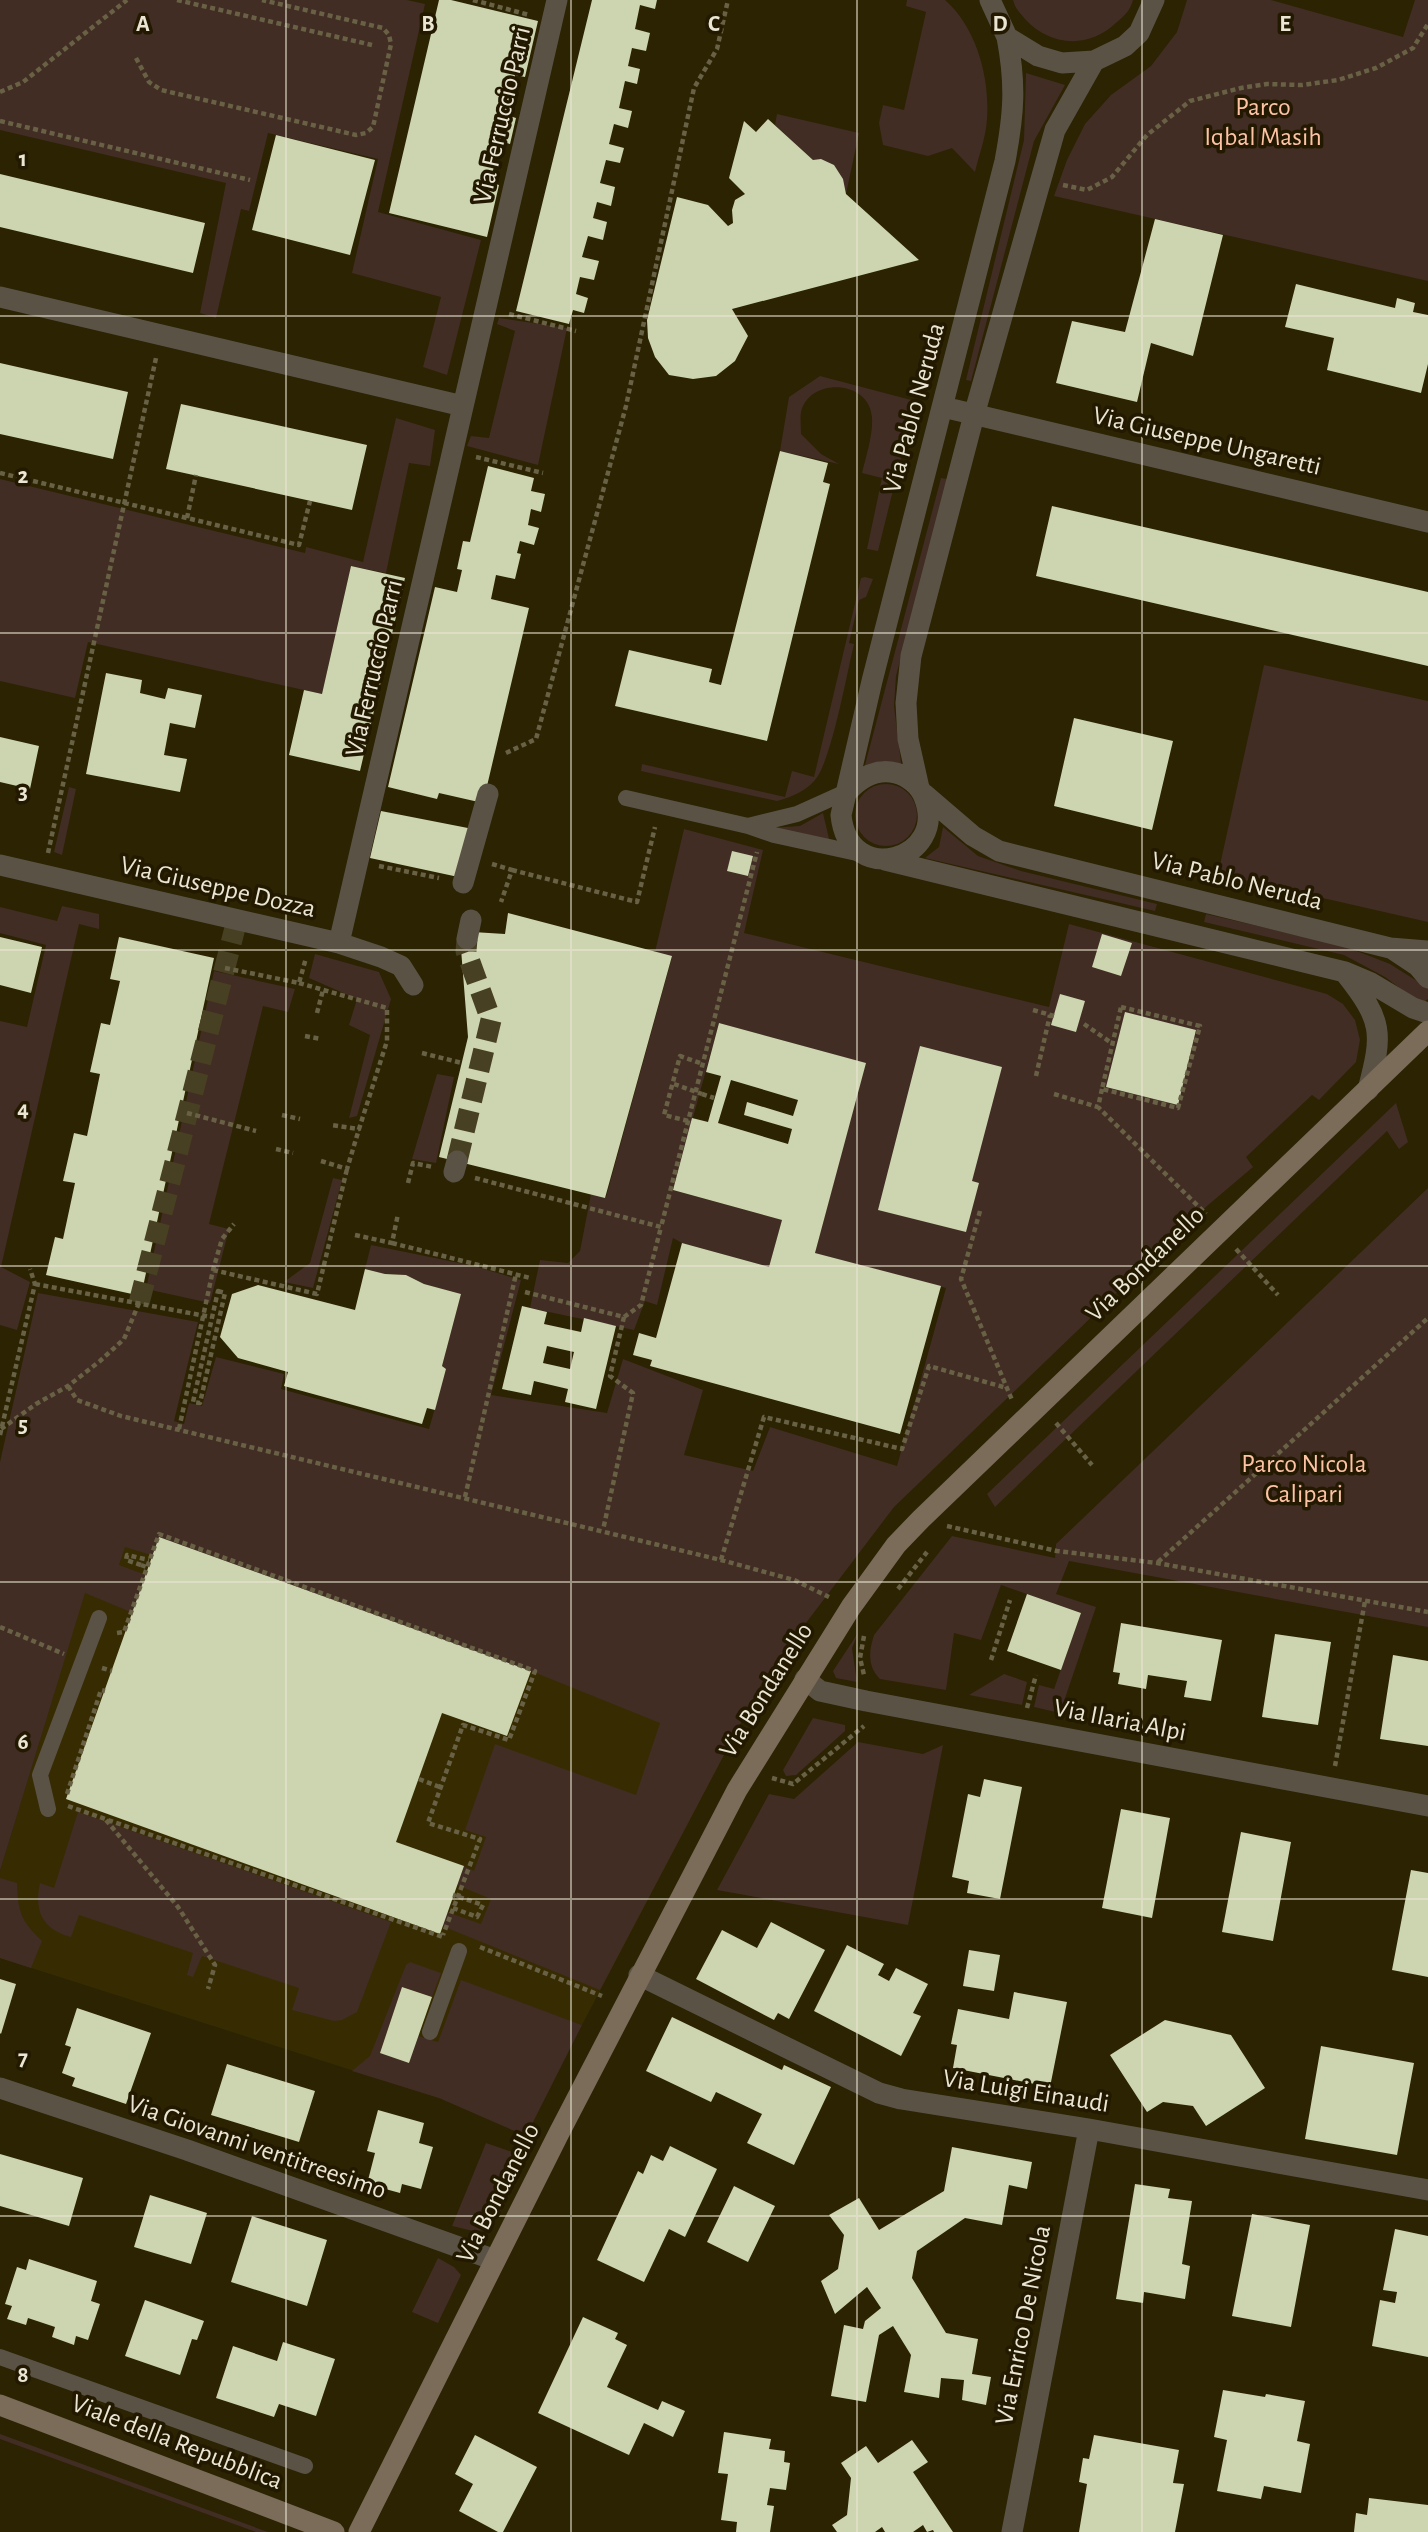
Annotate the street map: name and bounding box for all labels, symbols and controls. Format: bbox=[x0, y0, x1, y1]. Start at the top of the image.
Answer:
text: A bbox=[136, 13, 150, 36]
text: B bbox=[421, 13, 435, 36]
text: C bbox=[708, 13, 720, 36]
text: D bbox=[992, 13, 1008, 36]
text: E bbox=[1279, 13, 1291, 36]
street label: Via Ferruccio Parri bbox=[469, 24, 535, 206]
park label: Parco Iqbal Masih bbox=[1204, 94, 1322, 150]
text: 1 bbox=[19, 148, 27, 171]
street label: Via Pablo Neruda bbox=[879, 320, 949, 496]
street label: Via Giuseppe Ungaretti bbox=[1090, 402, 1324, 480]
text: 2 bbox=[18, 465, 29, 488]
street label: Via Ferruccio Parri bbox=[341, 577, 407, 759]
text: 3 bbox=[18, 781, 28, 804]
street label: Via Pablo Neruda bbox=[1149, 847, 1325, 915]
street label: Via Giuseppe Dozza bbox=[118, 852, 318, 922]
text: 4 bbox=[17, 1098, 29, 1121]
street label: Via Bondanello bbox=[1081, 1201, 1209, 1327]
text: 5 bbox=[18, 1414, 28, 1437]
park label: Parco Nicola Calipari bbox=[1241, 1451, 1367, 1507]
street label: Via Bondanello bbox=[714, 1618, 818, 1762]
street label: Via Ilaria Alpi bbox=[1052, 1694, 1188, 1746]
text: 6 bbox=[17, 1731, 29, 1754]
text: 7 bbox=[18, 2047, 28, 2070]
street label: Via Luigi Einaudi bbox=[941, 2065, 1111, 2117]
street label: Via Giovanni ventitreesimo bbox=[124, 2090, 390, 2204]
street label: Via Bondanello bbox=[452, 2119, 544, 2267]
street label: Via Enrico De Nicola bbox=[991, 2223, 1055, 2427]
text: 8 bbox=[17, 2364, 29, 2387]
street label: Viale della Repubblica bbox=[68, 2390, 286, 2494]

